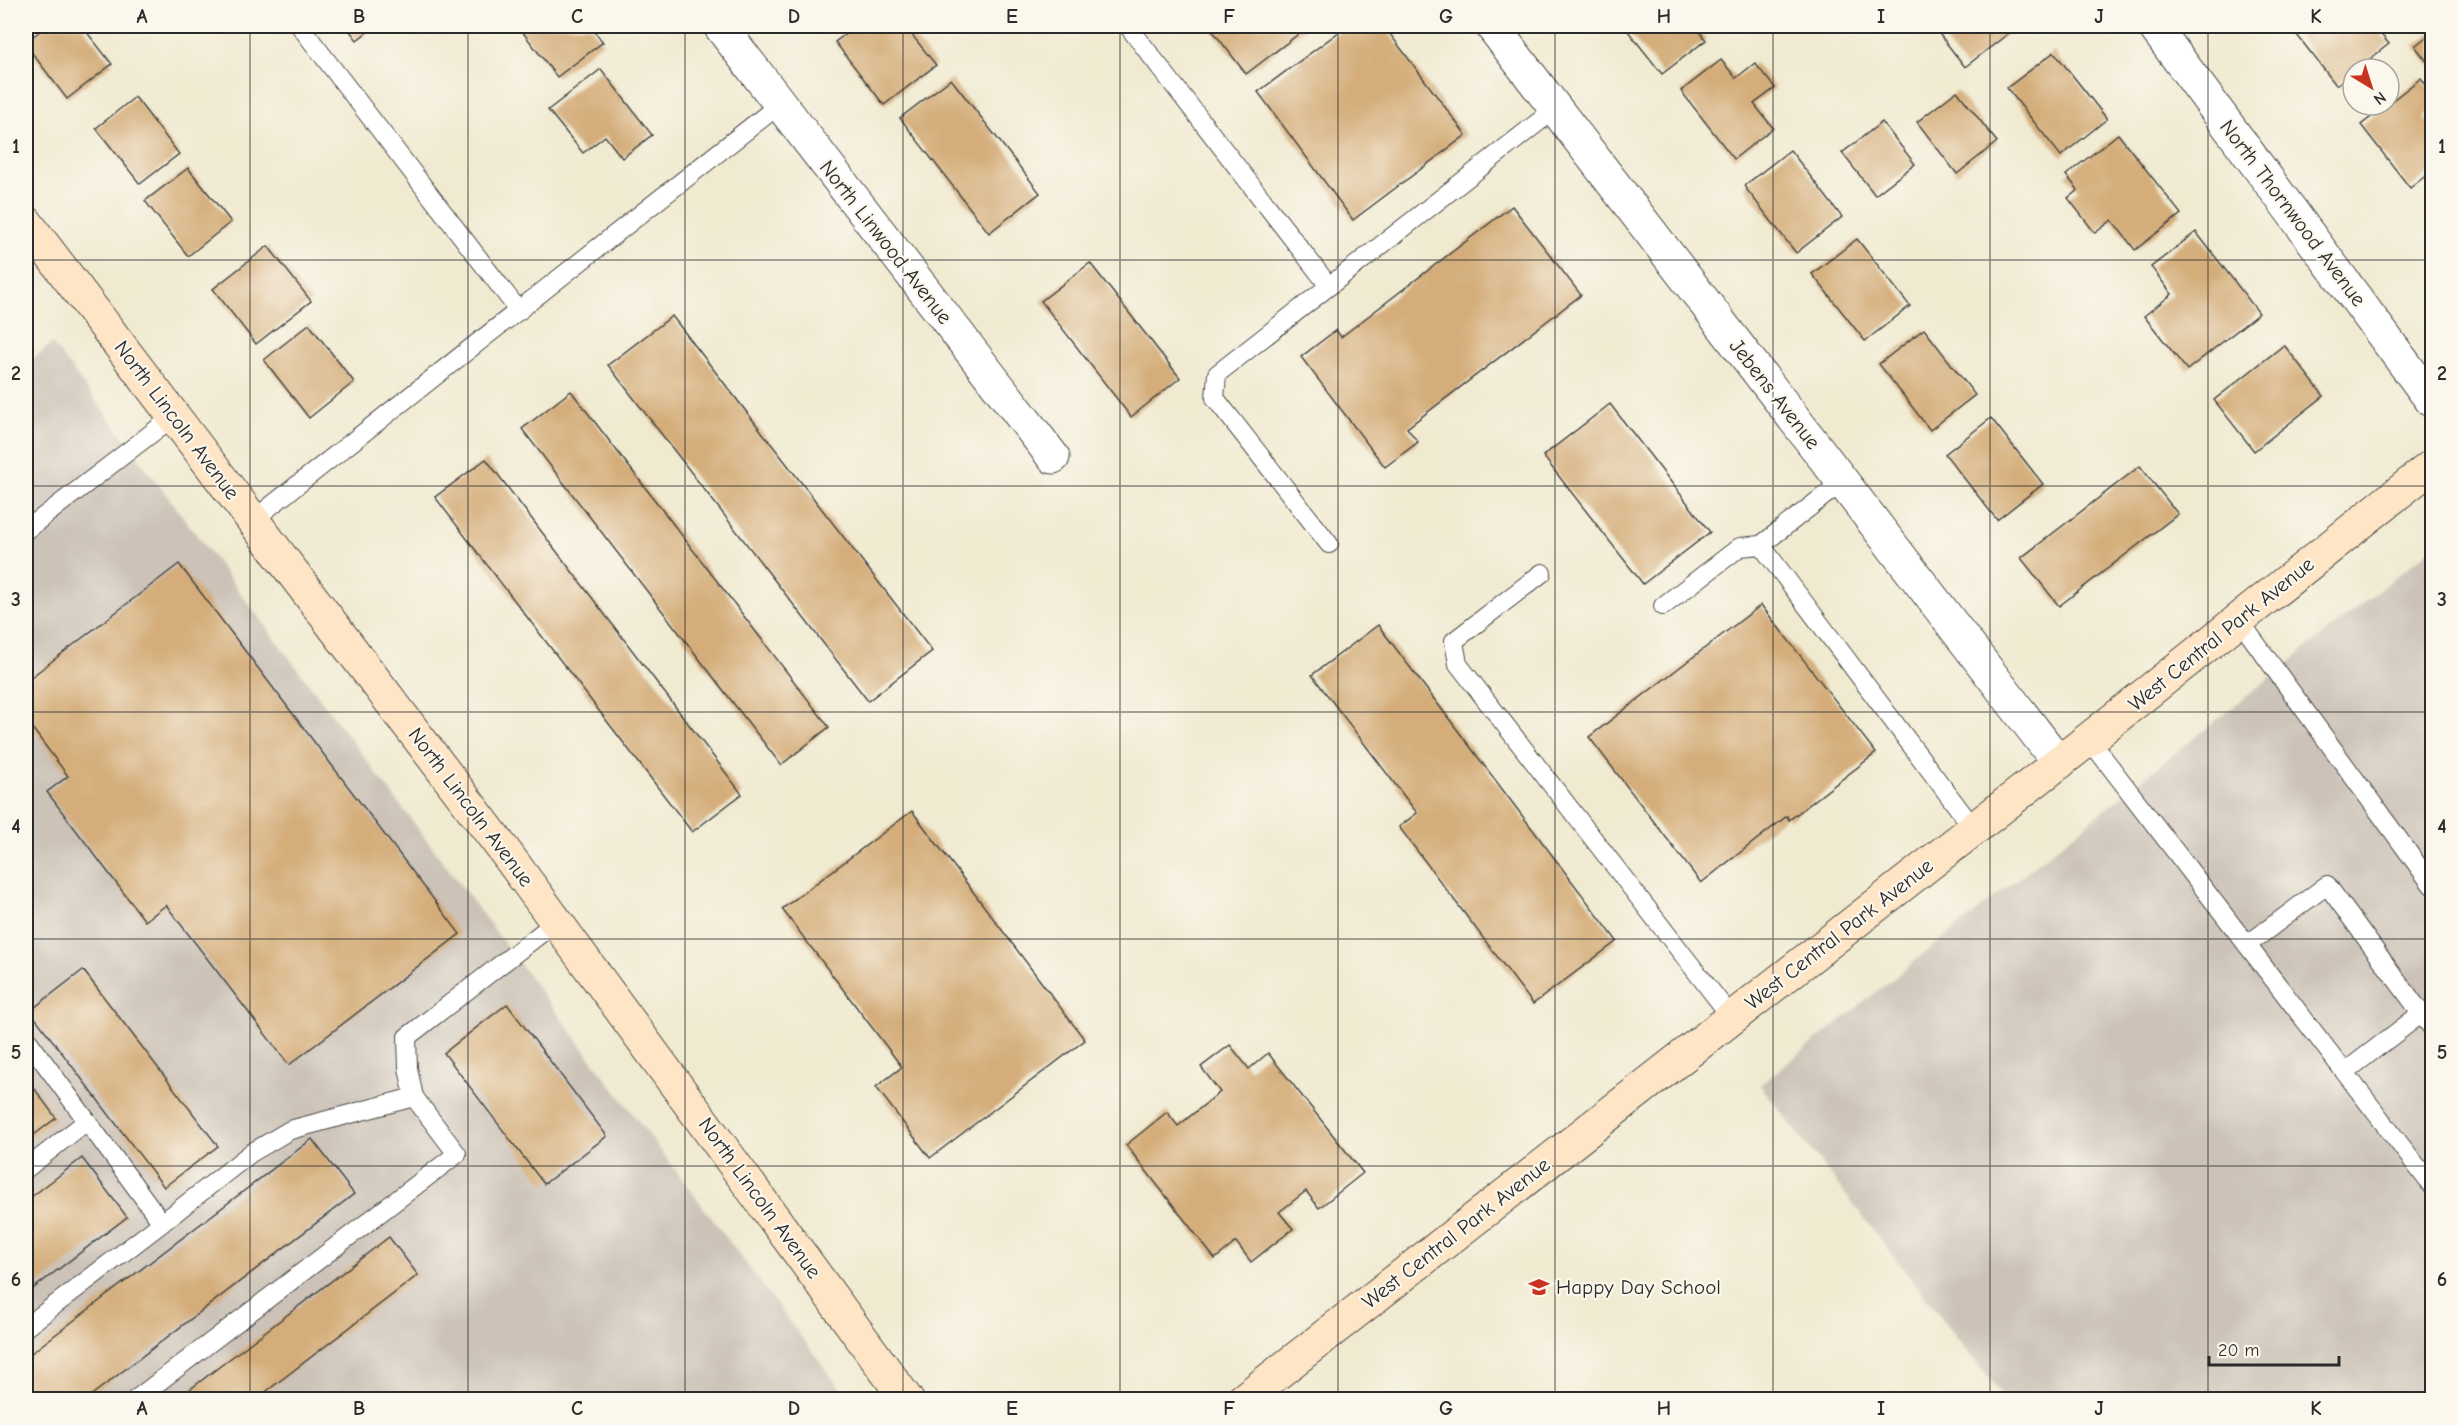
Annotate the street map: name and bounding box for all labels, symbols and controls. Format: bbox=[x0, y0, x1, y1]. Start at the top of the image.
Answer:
text: A bbox=[136, 5, 148, 28]
text: B bbox=[353, 5, 365, 28]
text: C bbox=[571, 5, 583, 28]
text: D bbox=[788, 5, 800, 28]
text: E bbox=[1006, 5, 1018, 28]
text: F bbox=[1223, 5, 1235, 28]
text: G bbox=[1439, 5, 1453, 28]
text: H bbox=[1657, 5, 1671, 28]
text: I bbox=[1877, 5, 1885, 28]
text: J bbox=[2094, 5, 2104, 28]
text: K bbox=[2310, 5, 2322, 28]
north arrow bbox=[2341, 57, 2401, 117]
text: N bbox=[2370, 88, 2389, 108]
street label: North Thornwood Avenue bbox=[2215, 115, 2371, 311]
text: 1 bbox=[12, 135, 20, 158]
text: 1 bbox=[2438, 135, 2446, 158]
street label: North Linwood Avenue bbox=[815, 155, 957, 329]
street label: Jebens Avenue bbox=[1725, 334, 1825, 454]
street label: North Lincoln Avenue bbox=[109, 336, 245, 504]
text: 2 bbox=[11, 362, 21, 385]
text: 2 bbox=[2437, 362, 2447, 385]
street label: West Central Park Avenue bbox=[2123, 552, 2319, 716]
text: 3 bbox=[11, 588, 21, 611]
text: 3 bbox=[2437, 588, 2447, 611]
street label: North Lincoln Avenue bbox=[403, 723, 539, 891]
text: 4 bbox=[11, 815, 21, 838]
text: 4 bbox=[2437, 815, 2447, 838]
street label: West Central Park Avenue bbox=[1740, 853, 1938, 1015]
text: 5 bbox=[11, 1041, 21, 1064]
text: 5 bbox=[2437, 1041, 2447, 1064]
street label: North Lincoln Avenue bbox=[694, 1113, 826, 1283]
street label: West Central Park Avenue bbox=[1357, 1152, 1555, 1314]
text: 6 bbox=[11, 1268, 21, 1291]
text: 6 bbox=[2437, 1268, 2447, 1291]
school or university icon: Happy Day School bbox=[1527, 1275, 1551, 1299]
place label: Happy Day School bbox=[1556, 1275, 1721, 1299]
scale bar bbox=[2209, 1329, 2340, 1367]
text: 20 m bbox=[2218, 1340, 2259, 1361]
text: A bbox=[136, 1397, 148, 1420]
text: B bbox=[353, 1397, 365, 1420]
text: C bbox=[571, 1397, 583, 1420]
text: D bbox=[788, 1397, 800, 1420]
text: E bbox=[1006, 1397, 1018, 1420]
text: F bbox=[1223, 1397, 1235, 1420]
text: G bbox=[1439, 1397, 1453, 1420]
text: H bbox=[1657, 1397, 1671, 1420]
text: I bbox=[1877, 1397, 1885, 1420]
text: J bbox=[2094, 1397, 2104, 1420]
text: K bbox=[2310, 1397, 2322, 1420]

